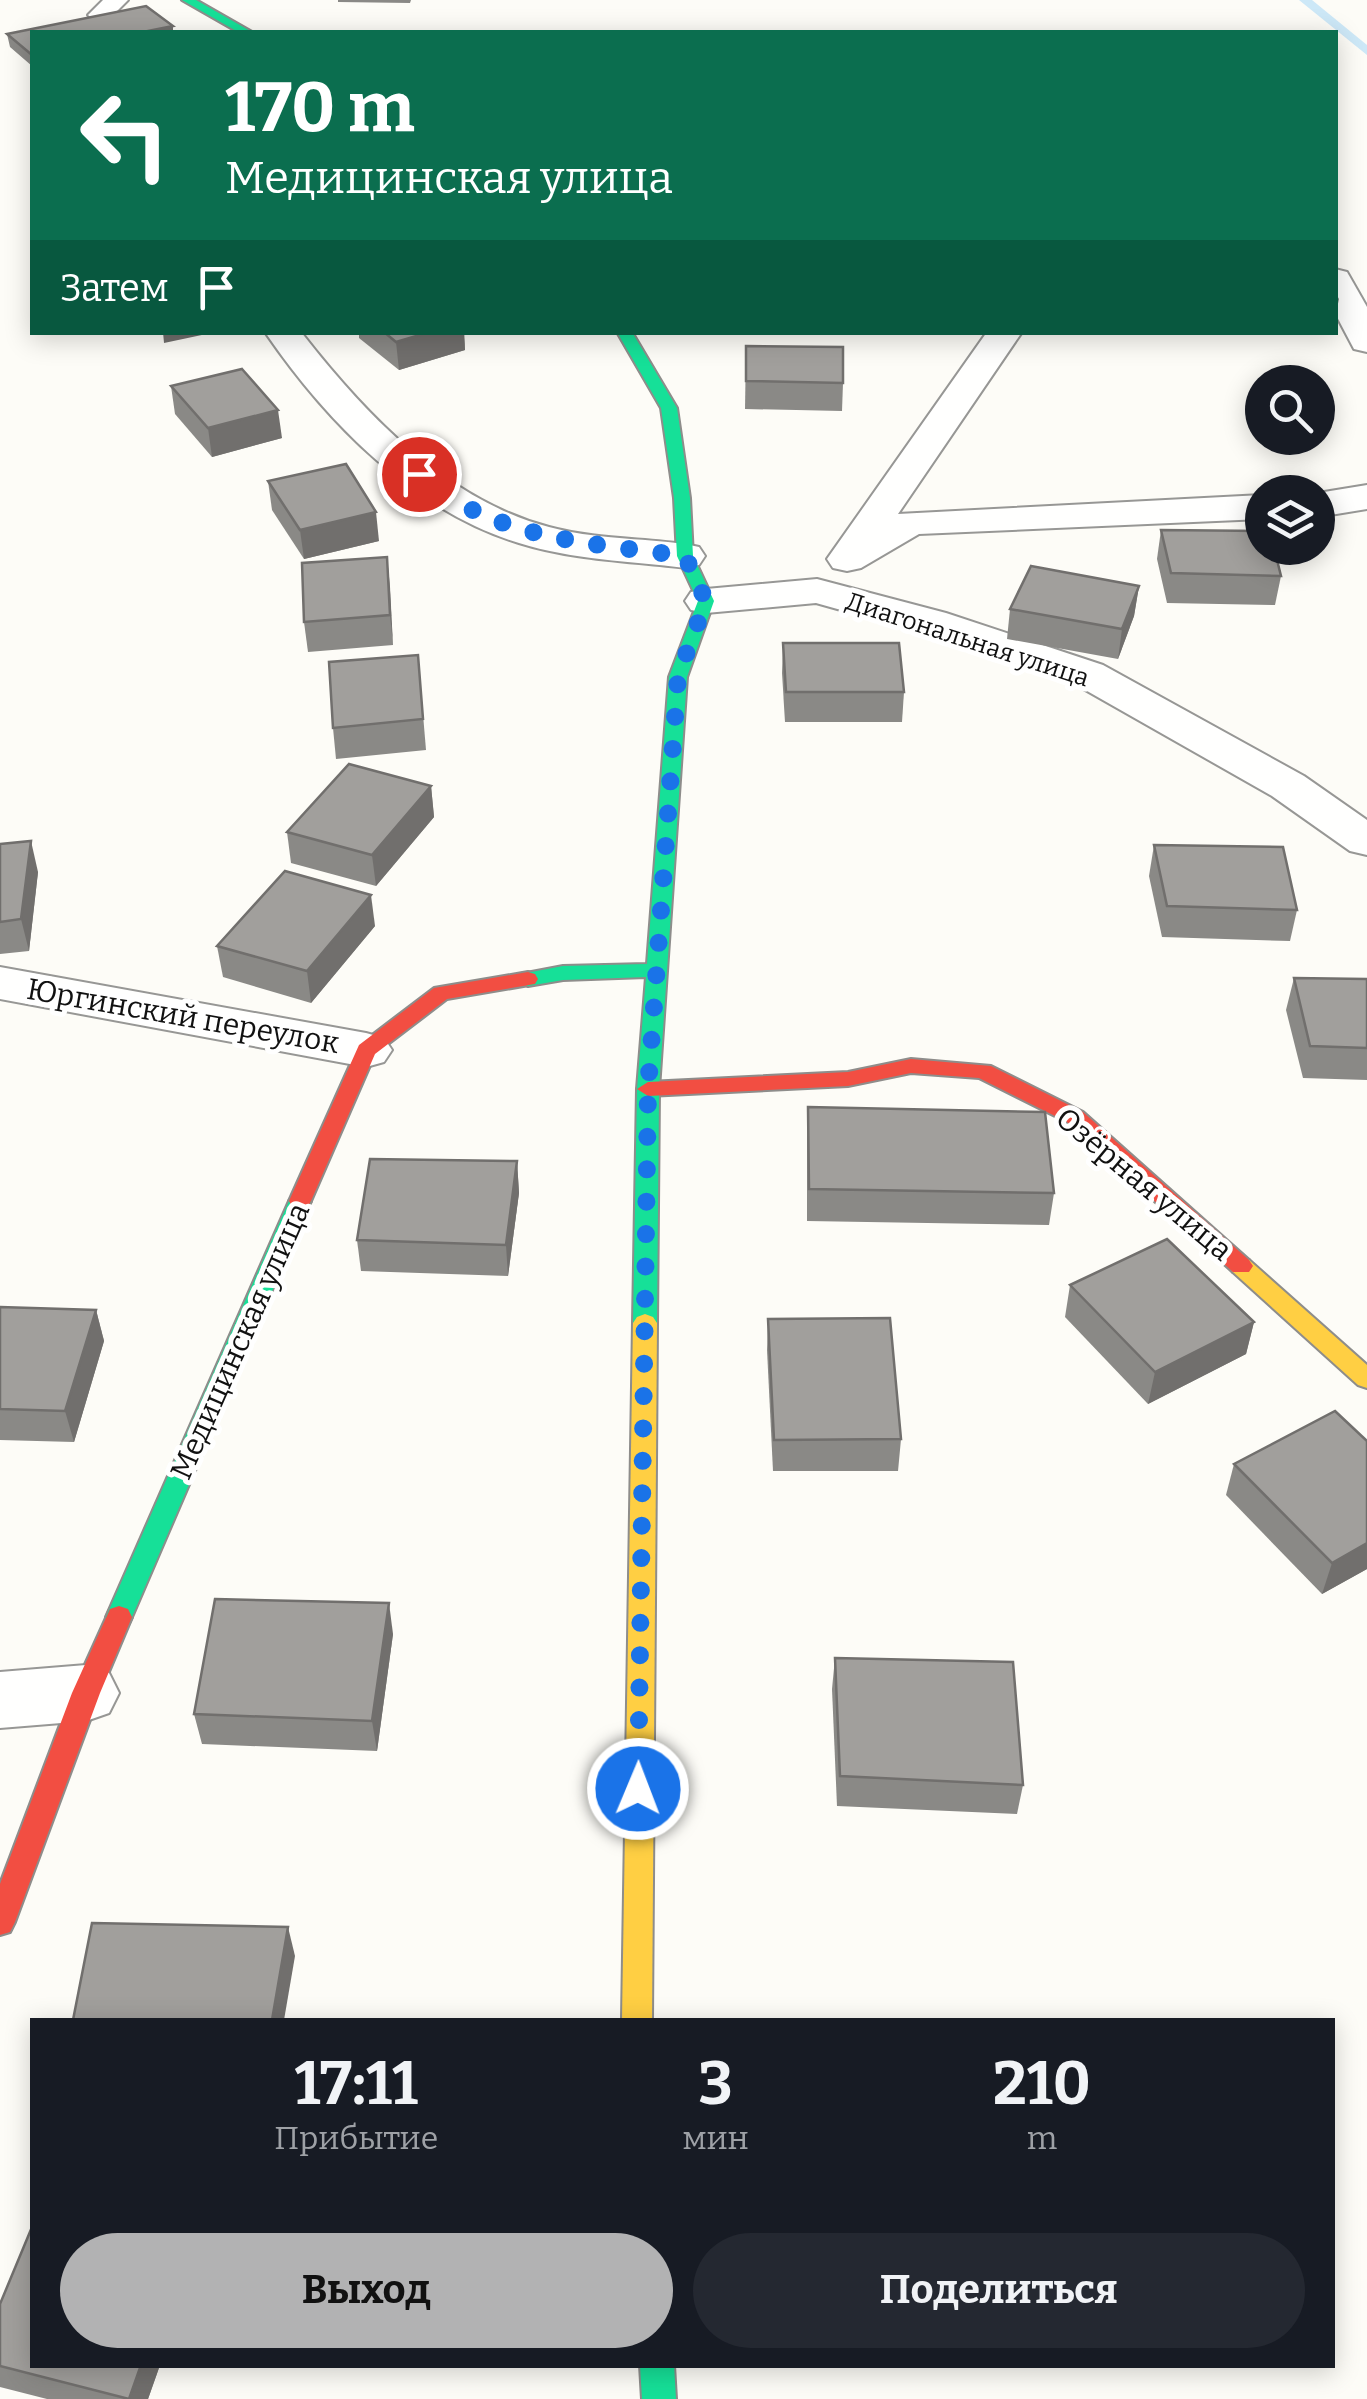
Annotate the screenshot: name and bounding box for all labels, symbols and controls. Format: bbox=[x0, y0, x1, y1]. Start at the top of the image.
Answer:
text: 170 m bbox=[225, 66, 415, 150]
icon: left bbox=[60, 70, 190, 200]
text: Медицинская улица bbox=[225, 151, 673, 205]
icon: arrive bbox=[189, 260, 244, 315]
text: Затем bbox=[60, 265, 169, 311]
map controls bbox=[1245, 365, 1335, 565]
button: search bbox=[1245, 365, 1335, 455]
pin bbox=[377, 432, 462, 517]
icon: arrive bbox=[392, 447, 447, 502]
button: layers bbox=[1245, 475, 1335, 565]
street label: Диагональная улица bbox=[842, 586, 1093, 694]
street label: Юргинский переулок bbox=[24, 971, 342, 1061]
street label: Озёрная улица bbox=[1049, 1100, 1239, 1268]
street label: Медицинская улица bbox=[163, 1197, 317, 1485]
position arrow bbox=[586, 1737, 690, 1841]
text: 17:11 bbox=[294, 2048, 418, 2120]
text: 3 bbox=[698, 2048, 733, 2120]
text: 210 bbox=[993, 2048, 1091, 2120]
text: Прибытие bbox=[274, 2119, 438, 2157]
text: мин bbox=[682, 2119, 749, 2157]
text: m bbox=[1027, 2119, 1057, 2157]
button: Выход bbox=[60, 2233, 673, 2348]
button: Поделиться bbox=[693, 2233, 1305, 2348]

